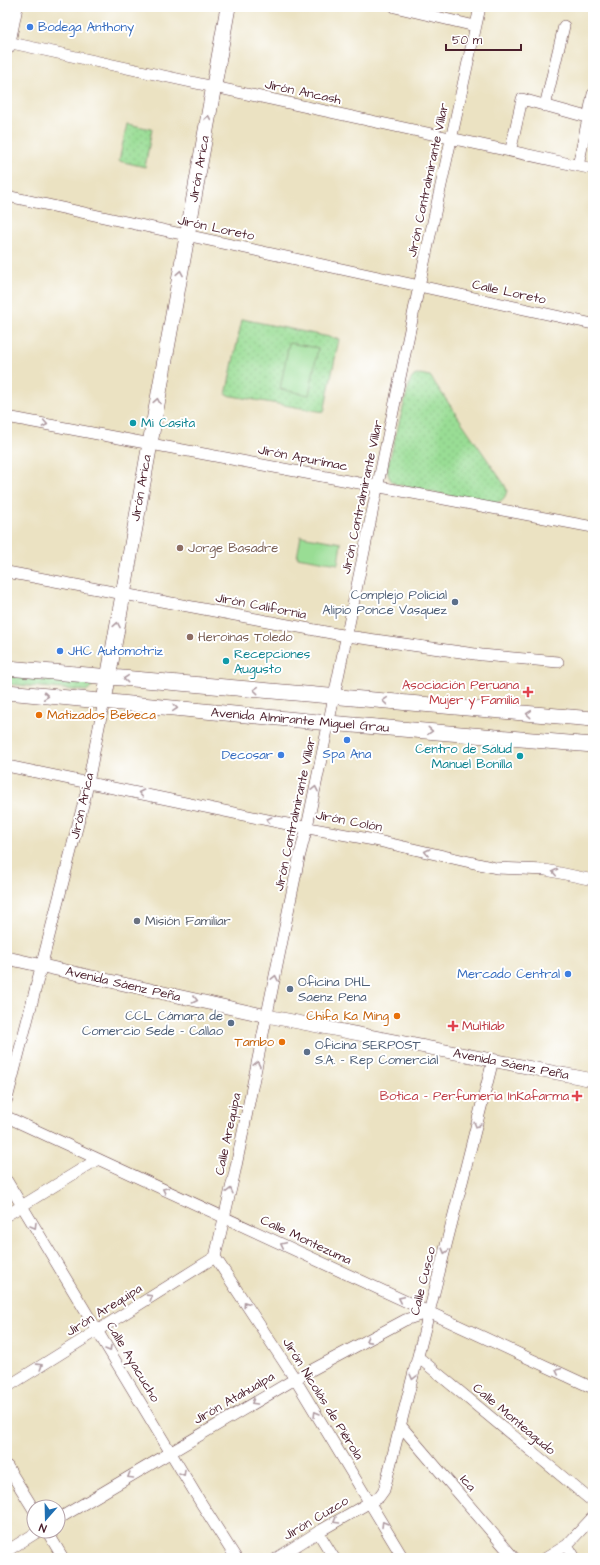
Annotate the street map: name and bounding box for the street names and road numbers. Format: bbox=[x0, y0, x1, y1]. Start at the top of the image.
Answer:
street label: Jirón Ancash bbox=[263, 75, 343, 109]
street label: Jirón Contralmirante Villar bbox=[403, 101, 453, 259]
street label: Jirón Arica bbox=[184, 134, 214, 204]
street label: Jirón Loreto bbox=[176, 211, 257, 245]
street label: Calle Loreto bbox=[470, 275, 548, 309]
street label: Jirón Contralmirante Villar bbox=[337, 418, 387, 576]
street label: Jirón Apurímac bbox=[256, 440, 350, 476]
street label: Jirón Arica bbox=[126, 453, 156, 523]
street label: Jirón California bbox=[214, 588, 308, 624]
street label: Avenida Almirante Miguel Grau bbox=[210, 703, 390, 738]
street label: Jirón Contralmirante Villar bbox=[270, 735, 320, 893]
street label: Jirón Arica bbox=[66, 771, 98, 841]
street label: Jirón Colón bbox=[314, 806, 384, 836]
street label: Avenida Sáenz Peña bbox=[64, 962, 183, 1006]
street label: Avenida Sáenz Peña bbox=[452, 1044, 571, 1084]
street label: Calle Arequipa bbox=[210, 1091, 246, 1177]
street label: Calle Montezuma bbox=[257, 1211, 355, 1269]
street label: Calle Cusco bbox=[406, 1244, 440, 1317]
street label: Jirón Arequipa bbox=[62, 1279, 146, 1341]
street label: Calle Ayacucho bbox=[101, 1318, 165, 1407]
street label: Jirón Nicolás de Piérola bbox=[278, 1335, 368, 1464]
street label: Jirón Atahualpa bbox=[190, 1367, 278, 1428]
street label: Calle Monteagudo bbox=[468, 1379, 560, 1460]
street label: Ica bbox=[456, 1471, 481, 1496]
street label: Jirón Cuzco bbox=[280, 1491, 352, 1544]

